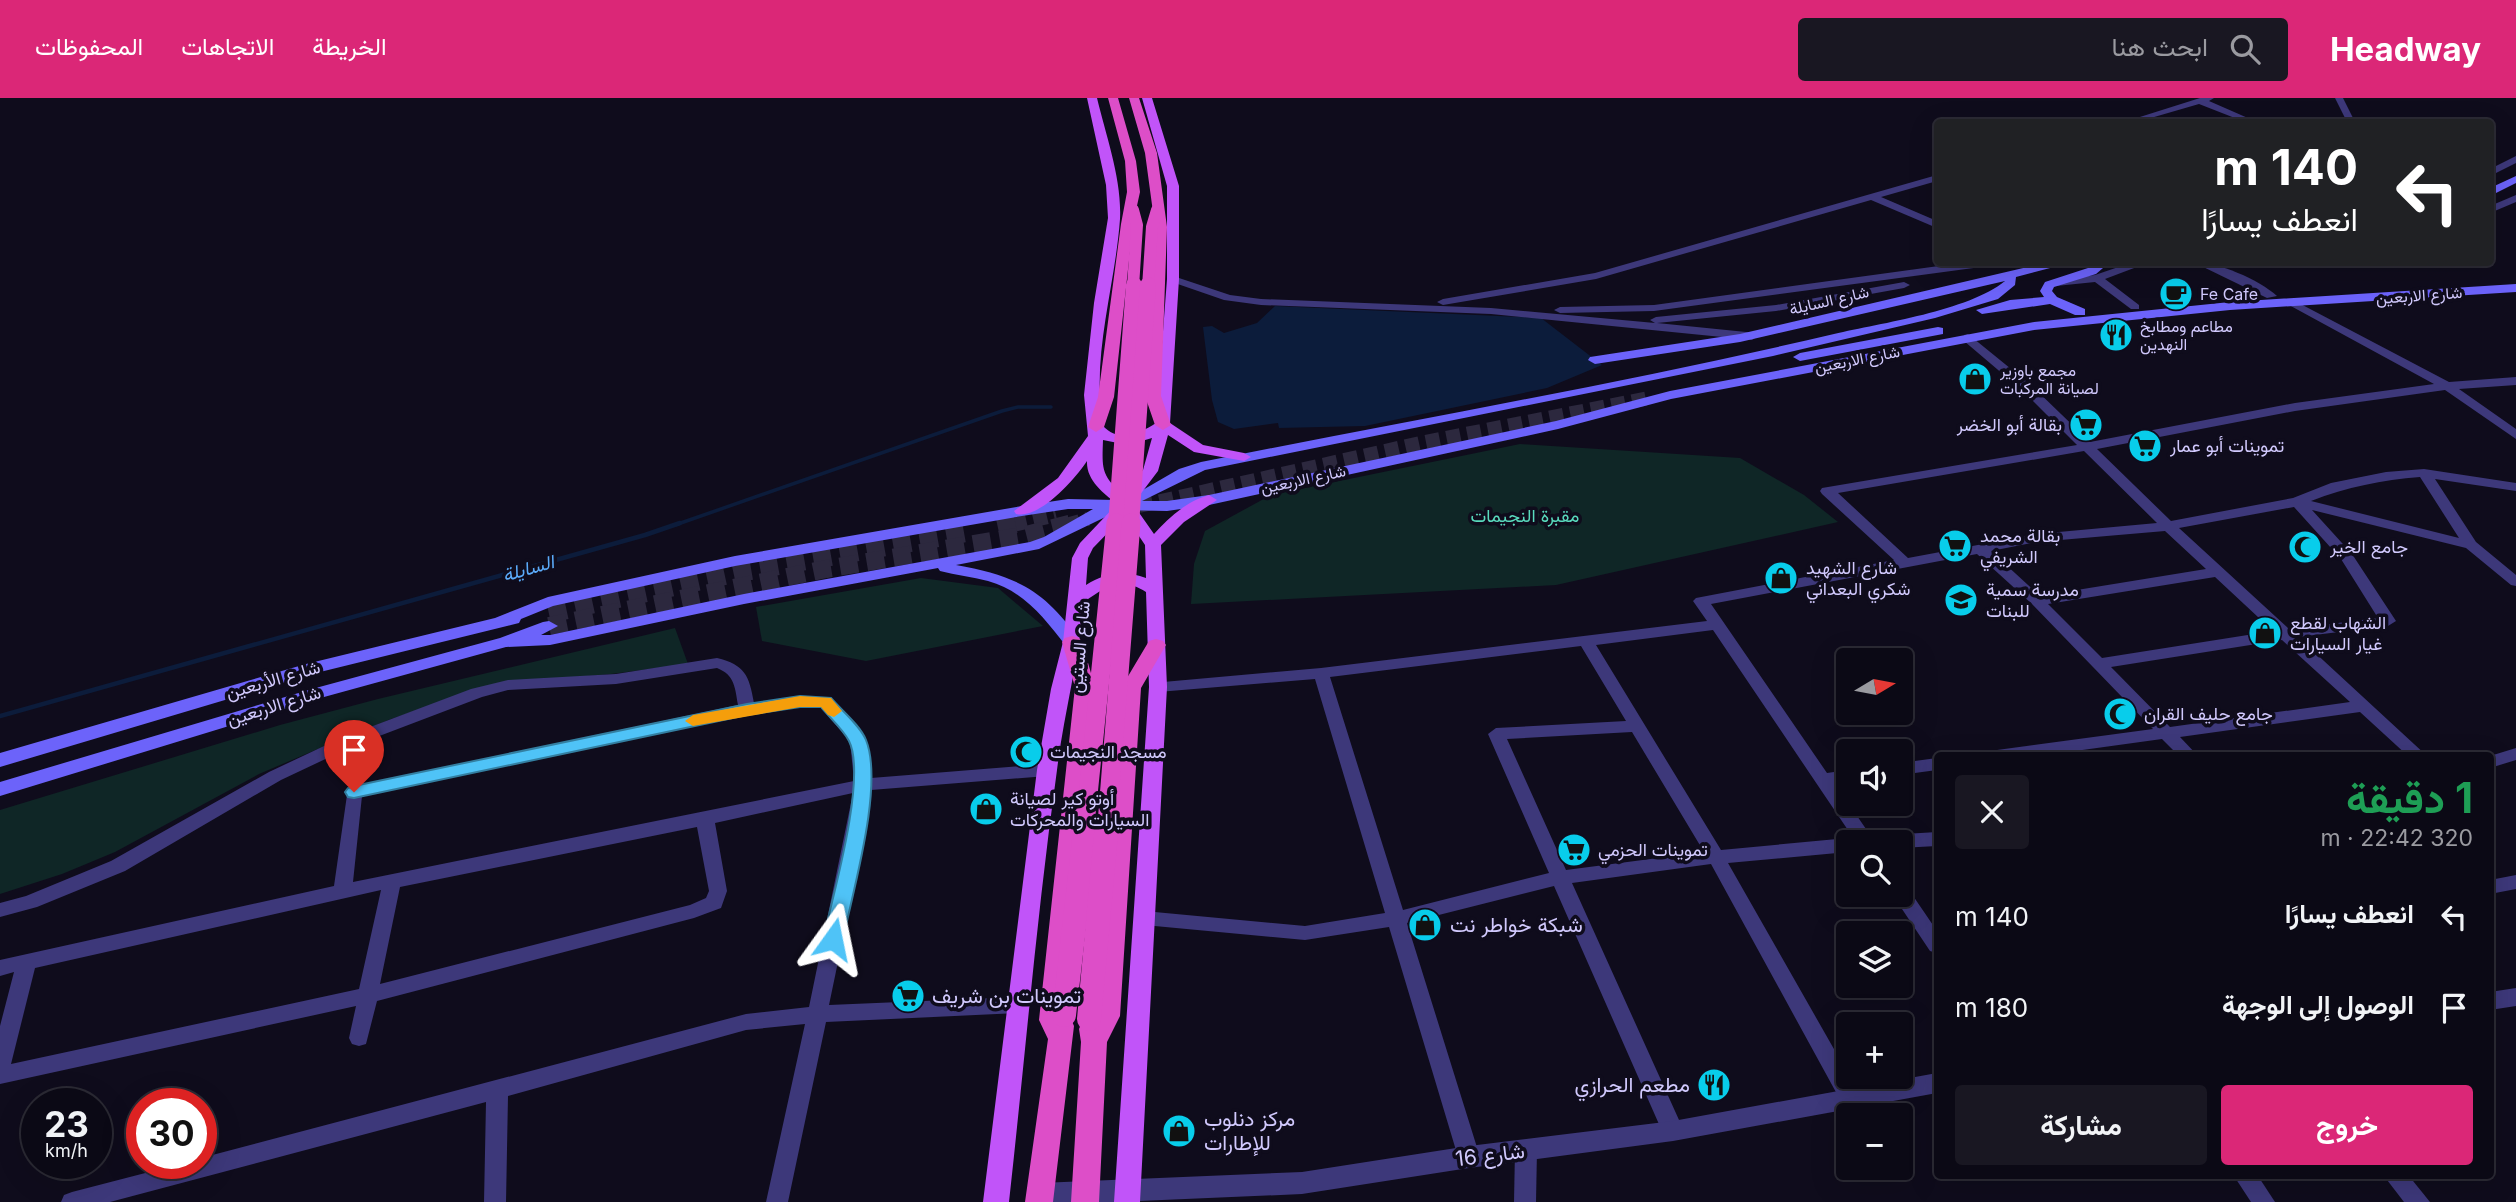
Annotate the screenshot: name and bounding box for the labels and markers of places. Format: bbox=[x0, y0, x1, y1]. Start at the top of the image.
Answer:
cafe icon: Fe Cafe bbox=[2157, 275, 2195, 313]
place label: Fe Cafe bbox=[2200, 284, 2258, 304]
restaurant icon: مطاعم ومطابخ النهدين bbox=[2097, 316, 2135, 354]
place label: مطاعم ومطابخ النهدين bbox=[2140, 316, 2233, 355]
shop icon: مجمع باوزير لصيانة المركبات bbox=[1956, 360, 1994, 398]
place label: مجمع باوزير لصيانة المركبات bbox=[1999, 360, 2099, 399]
supermarket icon: بقالة أبو الخضر bbox=[2067, 406, 2105, 444]
place label: بقالة أبو الخضر bbox=[1956, 414, 2062, 436]
supermarket icon: تموينات أبو عمار bbox=[2126, 427, 2164, 465]
place label: تموينات أبو عمار bbox=[2169, 435, 2284, 457]
place label: بقالة محمد الشريفي bbox=[1980, 525, 2060, 572]
supermarket icon: بقالة محمد الشريفي bbox=[1936, 527, 1974, 565]
mosque icon: جامع الخير bbox=[2286, 528, 2324, 566]
place label: جامع الخير bbox=[2329, 536, 2408, 559]
place label: شارع الشهيد شكري البعداني bbox=[1806, 557, 1911, 604]
shop icon: شارع الشهيد شكري البعداني bbox=[1762, 559, 1800, 597]
place label: مدرسة سمية للبنات bbox=[1986, 579, 2079, 621]
school or university icon: مدرسة سمية للبنات bbox=[1942, 581, 1980, 619]
place label: الشهاب لقطع غيار السيارات bbox=[2290, 612, 2386, 655]
shop icon: الشهاب لقطع غيار السيارات bbox=[2246, 614, 2284, 652]
mosque icon: جامع حليف القران bbox=[2101, 695, 2139, 733]
place label: جامع حليف القران bbox=[2144, 703, 2273, 726]
pin bbox=[324, 720, 384, 792]
mosque icon: مسجد النجيمات bbox=[1007, 733, 1045, 771]
place label: مسجد النجيمات bbox=[1050, 741, 1167, 762]
place label: أوتو كير لصيانة السيارات والمحركات bbox=[1010, 788, 1149, 831]
shop icon: أوتو كير لصيانة السيارات والمحركات bbox=[967, 790, 1005, 828]
supermarket icon: تموينات الحزمي bbox=[1555, 831, 1593, 869]
place label: تموينات الحزمي bbox=[1598, 839, 1708, 865]
shop icon: شبكة خواطر نت bbox=[1406, 906, 1444, 944]
place label: شبكة خواطر نت bbox=[1450, 912, 1583, 938]
supermarket icon: تموينات بن شريف bbox=[889, 977, 927, 1015]
place label: تموينات بن شريف bbox=[932, 983, 1081, 1009]
restaurant icon: مطعم الحرازي bbox=[1695, 1066, 1733, 1104]
place label: مطعم الحرازي bbox=[1575, 1072, 1690, 1102]
place label: مركز دنلوب للإطارات bbox=[1204, 1106, 1295, 1157]
shop icon: مركز دنلوب للإطارات bbox=[1160, 1112, 1198, 1150]

